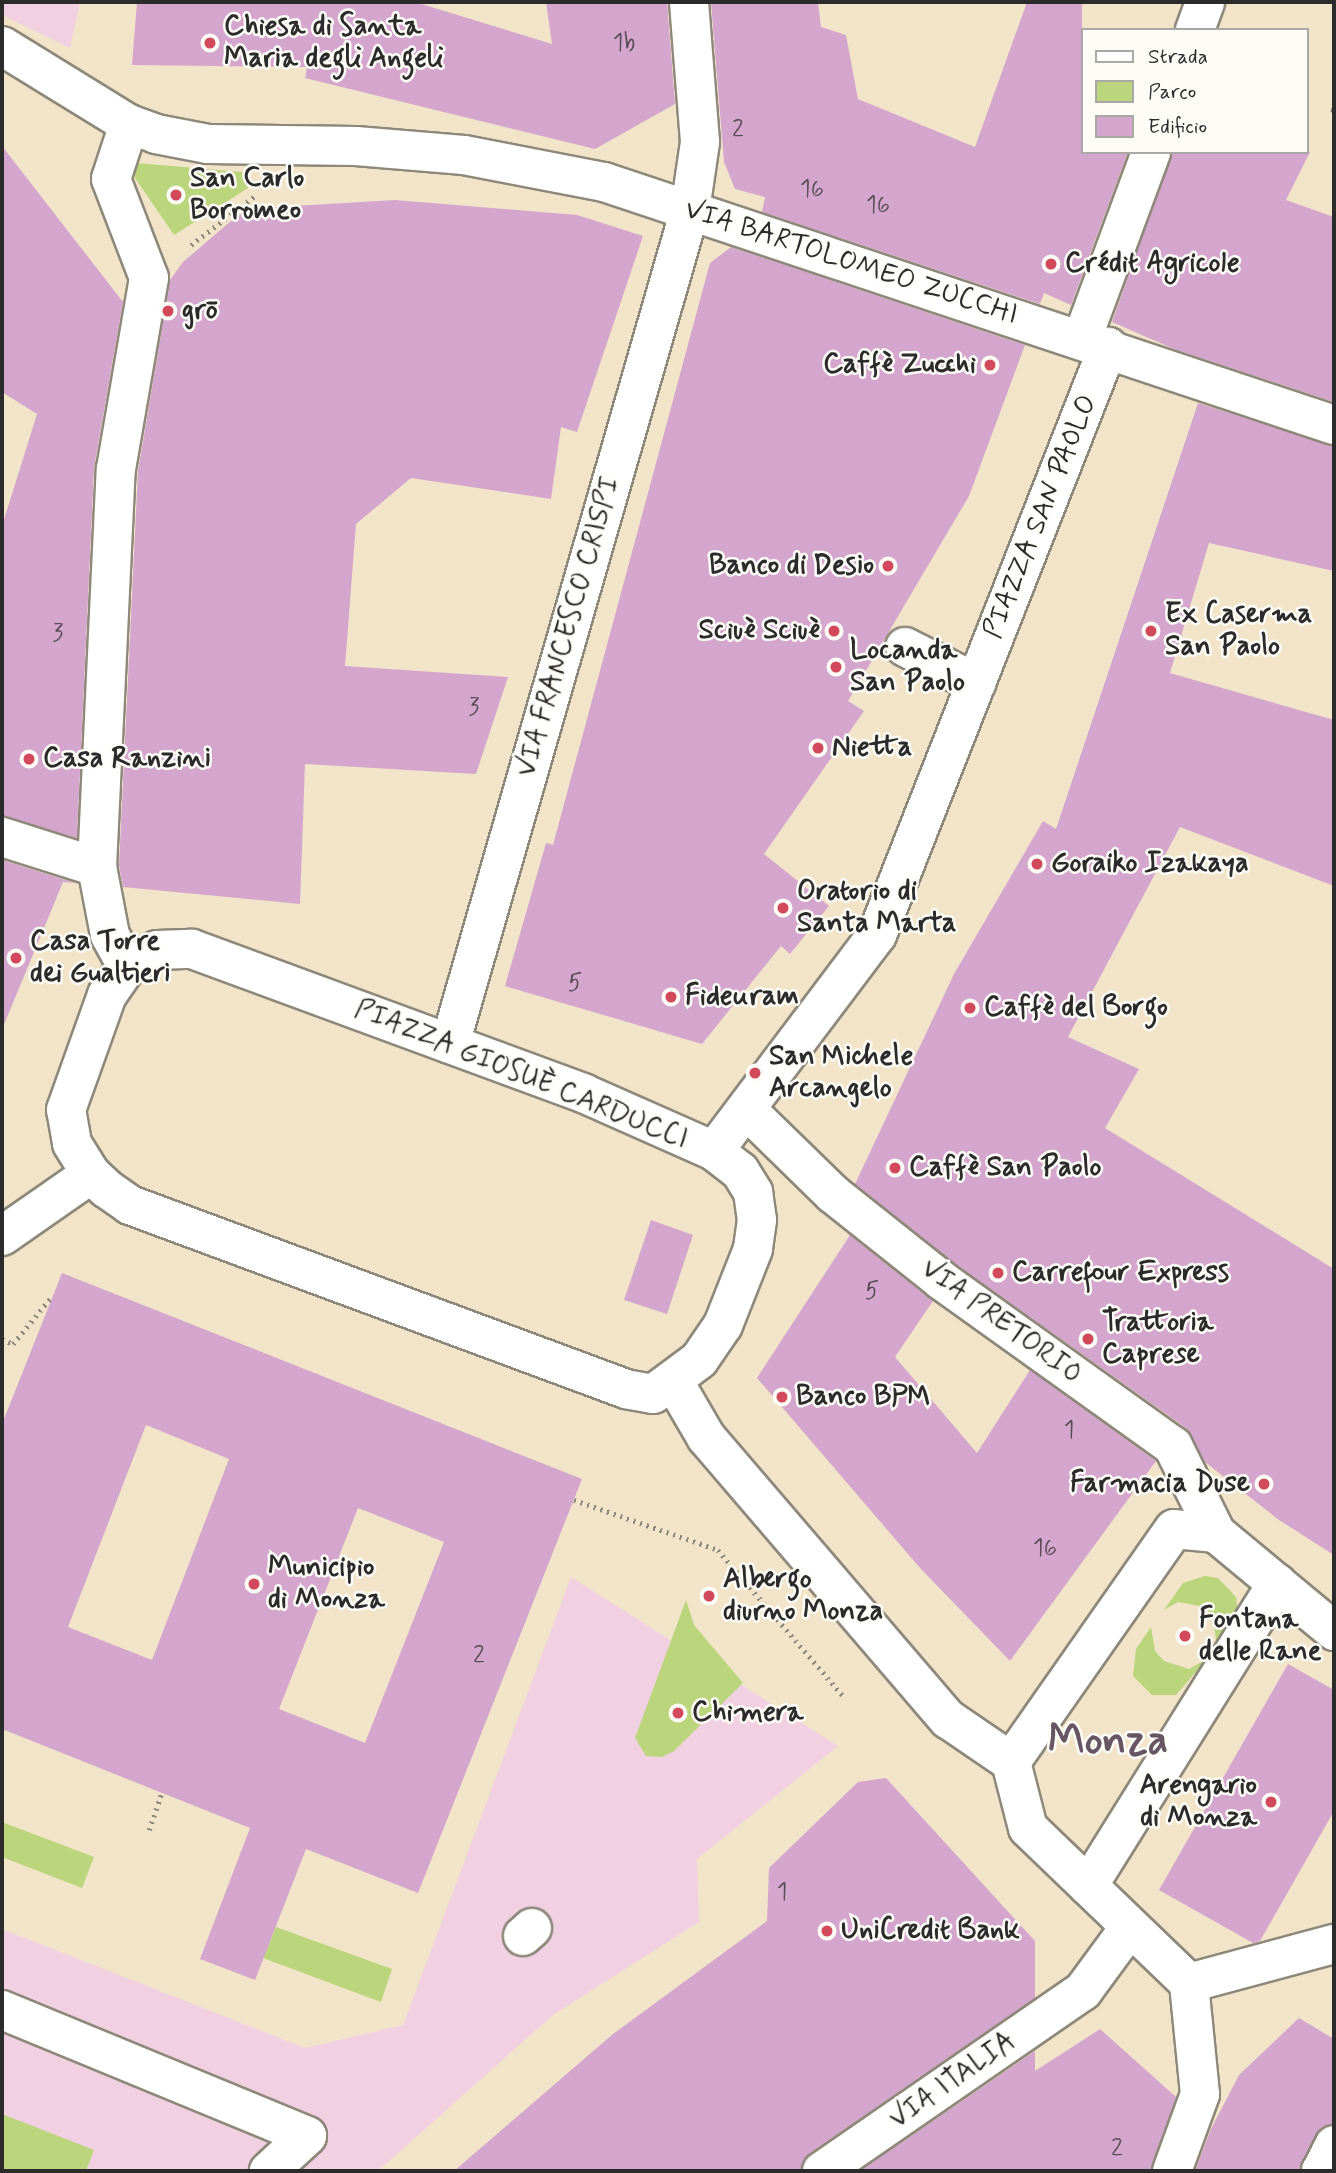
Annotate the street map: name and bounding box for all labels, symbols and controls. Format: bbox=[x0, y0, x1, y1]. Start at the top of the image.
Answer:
place label: Chiesa di Santa Maria degli Angeli bbox=[224, 10, 444, 76]
legend bbox=[1080, 28, 1308, 154]
house number: 1b bbox=[613, 30, 635, 58]
marker: Chiesa di Santa Maria degli Angeli bbox=[202, 35, 218, 51]
text: Strada bbox=[1148, 43, 1208, 71]
text: Parco bbox=[1148, 78, 1196, 106]
text: Edificio bbox=[1148, 113, 1207, 141]
house number: 2 bbox=[732, 116, 744, 144]
place label: San Carlo Borromeo bbox=[190, 162, 306, 228]
house number: 16 bbox=[800, 176, 824, 204]
marker: San Carlo Borromeo bbox=[168, 187, 184, 203]
street label: VIA BARTOLOMEO ZUCCHI bbox=[677, 192, 1025, 334]
house number: 16 bbox=[866, 192, 890, 220]
place label: Crédit Agricole bbox=[1065, 247, 1237, 281]
marker: Crédit Agricole bbox=[1043, 256, 1059, 272]
place label: grō bbox=[182, 294, 218, 328]
marker: grō bbox=[160, 303, 176, 319]
place label: Caffè Zucchi bbox=[823, 348, 976, 382]
marker: Caffè Zucchi bbox=[982, 357, 998, 373]
street label: PIAZZA SAN PAOLO bbox=[978, 392, 1104, 642]
street label: VIA FRANCESCO CRISPI bbox=[509, 468, 629, 786]
place label: Banco di Desio bbox=[708, 549, 874, 583]
marker: Banco di Desio bbox=[880, 558, 896, 574]
place label: Ex Caserma San Paolo bbox=[1165, 598, 1317, 664]
place label: Sciuè Sciuè bbox=[699, 614, 820, 648]
house number: 3 bbox=[53, 620, 63, 648]
marker: Sciuè Sciuè bbox=[826, 623, 842, 639]
marker: Ex Caserma San Paolo bbox=[1143, 623, 1159, 639]
place label: Locanda San Paolo bbox=[850, 634, 962, 700]
marker: Locanda San Paolo bbox=[828, 659, 844, 675]
house number: 3 bbox=[469, 694, 479, 722]
place label: Nietta bbox=[832, 731, 912, 765]
marker: Nietta bbox=[810, 740, 826, 756]
place label: Casa Ranzini bbox=[43, 742, 199, 776]
marker: Casa Ranzini bbox=[21, 751, 37, 767]
place label: Goraiko Izakaya bbox=[1051, 847, 1247, 881]
marker: Goraiko Izakaya bbox=[1029, 856, 1045, 872]
place label: Oratorio di Santa Marta bbox=[797, 875, 953, 941]
marker: Oratorio di Santa Marta bbox=[775, 900, 791, 916]
place label: Casa Torre dei Gualtieri bbox=[30, 925, 171, 991]
marker: Casa Torre dei Gualtieri bbox=[8, 950, 24, 966]
house number: 5 bbox=[568, 970, 582, 998]
place label: Fideuram bbox=[685, 980, 799, 1014]
marker: Fideuram bbox=[663, 989, 679, 1005]
place label: Caffè del Borgo bbox=[984, 991, 1169, 1025]
street label: PIAZZA GIOSUÈ CARDUCCI bbox=[350, 993, 692, 1157]
marker: Caffè del Borgo bbox=[962, 1000, 978, 1016]
place label: San Michele Arcangelo bbox=[769, 1040, 915, 1106]
marker: San Michele Arcangelo bbox=[747, 1065, 763, 1081]
place label: Caffè San Paolo bbox=[909, 1151, 1099, 1185]
marker: Caffè San Paolo bbox=[887, 1160, 903, 1176]
street label: VIA PRETORIO bbox=[916, 1254, 1086, 1390]
place label: Carrefour Express bbox=[1012, 1256, 1232, 1290]
marker: Carrefour Express bbox=[990, 1265, 1006, 1281]
house number: 5 bbox=[865, 1278, 879, 1306]
place label: Trattoria Caprese bbox=[1102, 1306, 1214, 1372]
marker: Trattoria Caprese bbox=[1080, 1331, 1096, 1347]
place label: Banco BPM bbox=[796, 1380, 930, 1414]
marker: Banco BPM bbox=[774, 1389, 790, 1405]
house number: 1 bbox=[1064, 1417, 1074, 1445]
place label: Farmacia Duse bbox=[1068, 1467, 1250, 1501]
marker: Farmacia Duse bbox=[1256, 1476, 1272, 1492]
house number: 16 bbox=[1033, 1535, 1057, 1563]
place label: Municipio di Monza bbox=[268, 1551, 375, 1617]
place label: Albergo diurno Monza bbox=[723, 1563, 883, 1629]
marker: Municipio di Monza bbox=[246, 1576, 262, 1592]
marker: Albergo diurno Monza bbox=[701, 1588, 717, 1604]
place label: Fontana delle Rane bbox=[1199, 1603, 1318, 1669]
marker: Fontana delle Rane bbox=[1177, 1628, 1193, 1644]
house number: 2 bbox=[473, 1642, 485, 1670]
place label: Chimera bbox=[692, 1696, 804, 1730]
marker: Chimera bbox=[670, 1705, 686, 1721]
district label: Monza bbox=[1048, 1717, 1168, 1767]
place label: Arengario di Monza bbox=[1139, 1769, 1257, 1835]
marker: Arengario di Monza bbox=[1263, 1794, 1279, 1810]
house number: 1 bbox=[777, 1879, 787, 1907]
place label: UniCredit Bank bbox=[841, 1914, 1020, 1948]
marker: UniCredit Bank bbox=[819, 1923, 835, 1939]
street label: VIA ITALIA bbox=[884, 2026, 1022, 2136]
house number: 2 bbox=[1111, 2135, 1123, 2163]

